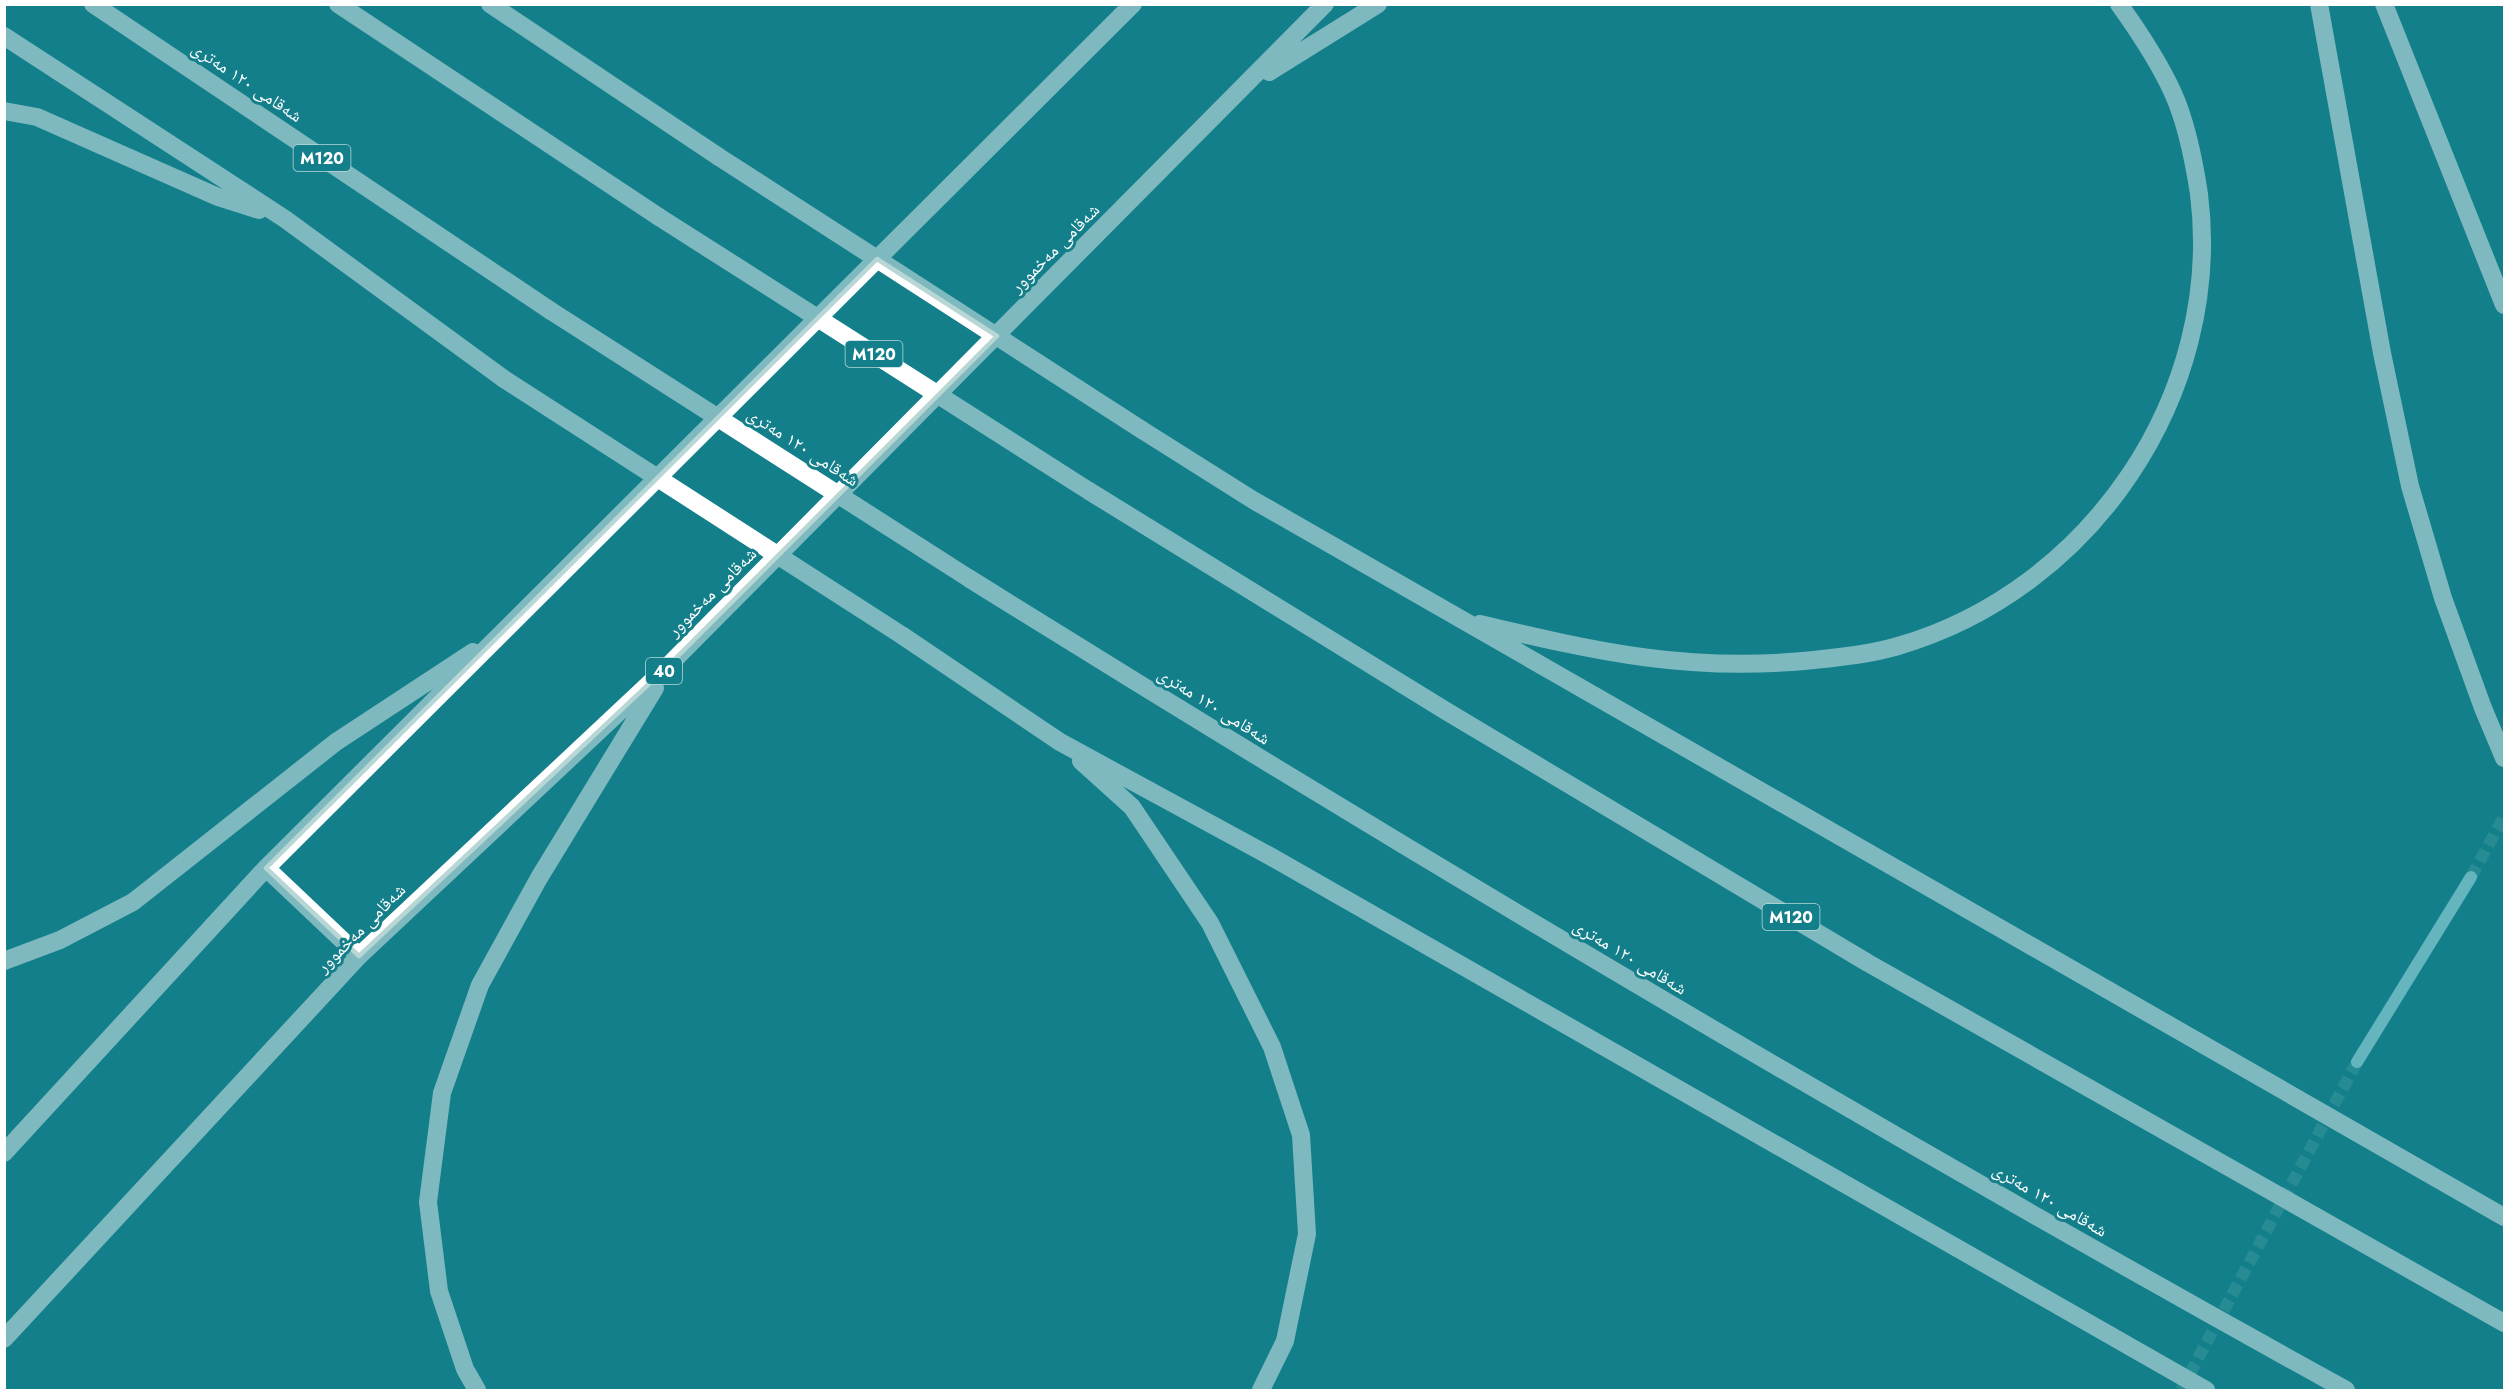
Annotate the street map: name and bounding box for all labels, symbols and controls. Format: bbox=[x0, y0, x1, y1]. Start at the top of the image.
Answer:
street label: شەقامی ١٢٠ مەتری bbox=[186, 35, 308, 129]
road number: M120 bbox=[294, 145, 350, 171]
street label: شەقامی مەخموور bbox=[1004, 197, 1106, 299]
road number: M120 bbox=[846, 341, 902, 367]
street label: شەقامی ١٢٠ مەتری bbox=[742, 401, 864, 493]
street label: شەقامی مەخموور bbox=[661, 541, 763, 643]
road number: 40 bbox=[646, 658, 682, 684]
street label: شەقامی ١٢٠ مەتری bbox=[1153, 661, 1275, 751]
street label: شەقامی مەخموور bbox=[310, 877, 412, 979]
road number: M120 bbox=[1762, 904, 1820, 930]
street label: شەقامی ١٢٠ مەتری bbox=[1568, 913, 1692, 1001]
street label: شەقامی ١٢٠ مەتری bbox=[1988, 1157, 2112, 1243]

